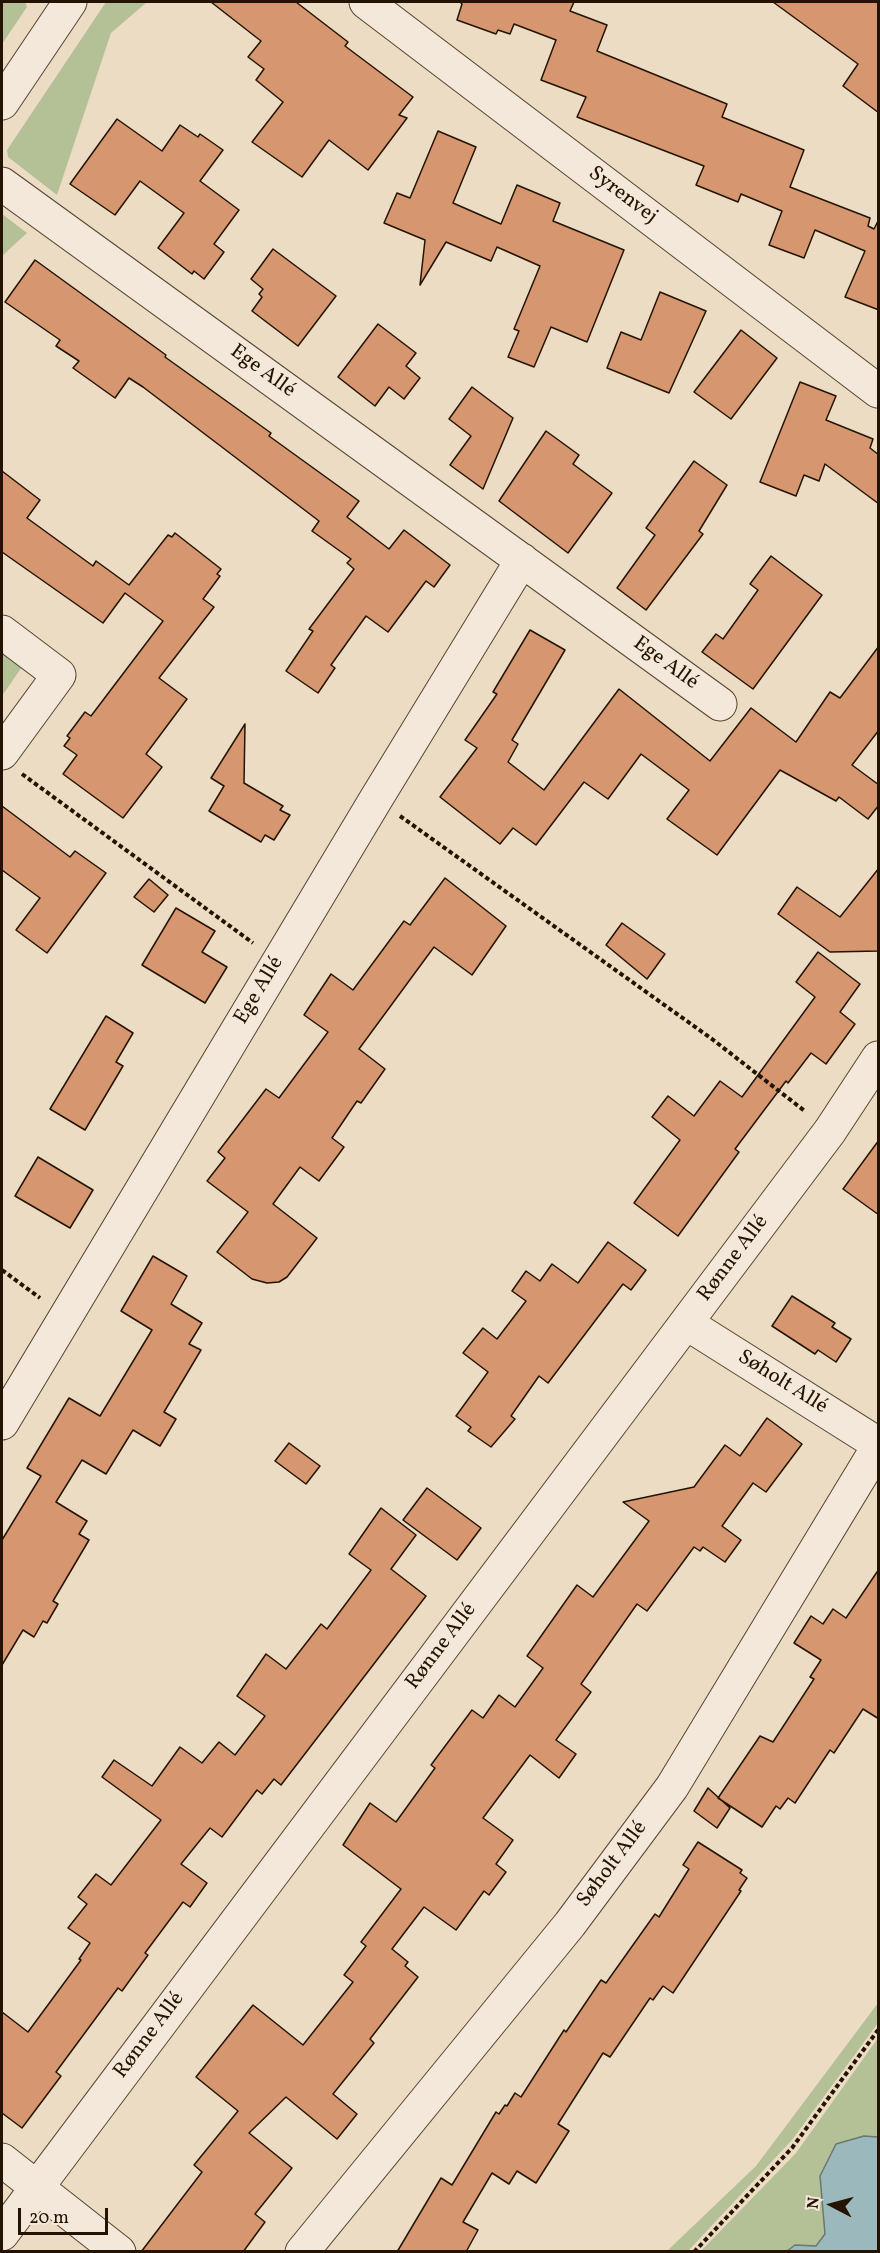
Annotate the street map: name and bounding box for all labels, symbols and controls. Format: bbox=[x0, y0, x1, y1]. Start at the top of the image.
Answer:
street label: Syrenvej bbox=[582, 162, 662, 230]
street label: Ege Allé bbox=[224, 340, 300, 404]
street label: Ege Allé bbox=[627, 632, 703, 696]
street label: Ege Allé bbox=[230, 952, 290, 1030]
street label: Rønne Allé bbox=[693, 1211, 775, 1307]
street label: Søholt Allé bbox=[732, 1346, 832, 1420]
street label: Rønne Allé bbox=[401, 1599, 483, 1695]
street label: Søholt Allé bbox=[572, 1817, 654, 1913]
street label: Rønne Allé bbox=[109, 1988, 191, 2084]
north arrow bbox=[802, 2175, 862, 2235]
scale bar bbox=[21, 2196, 111, 2234]
text: N bbox=[803, 2196, 826, 2210]
text: 20 m bbox=[29, 2206, 69, 2231]

